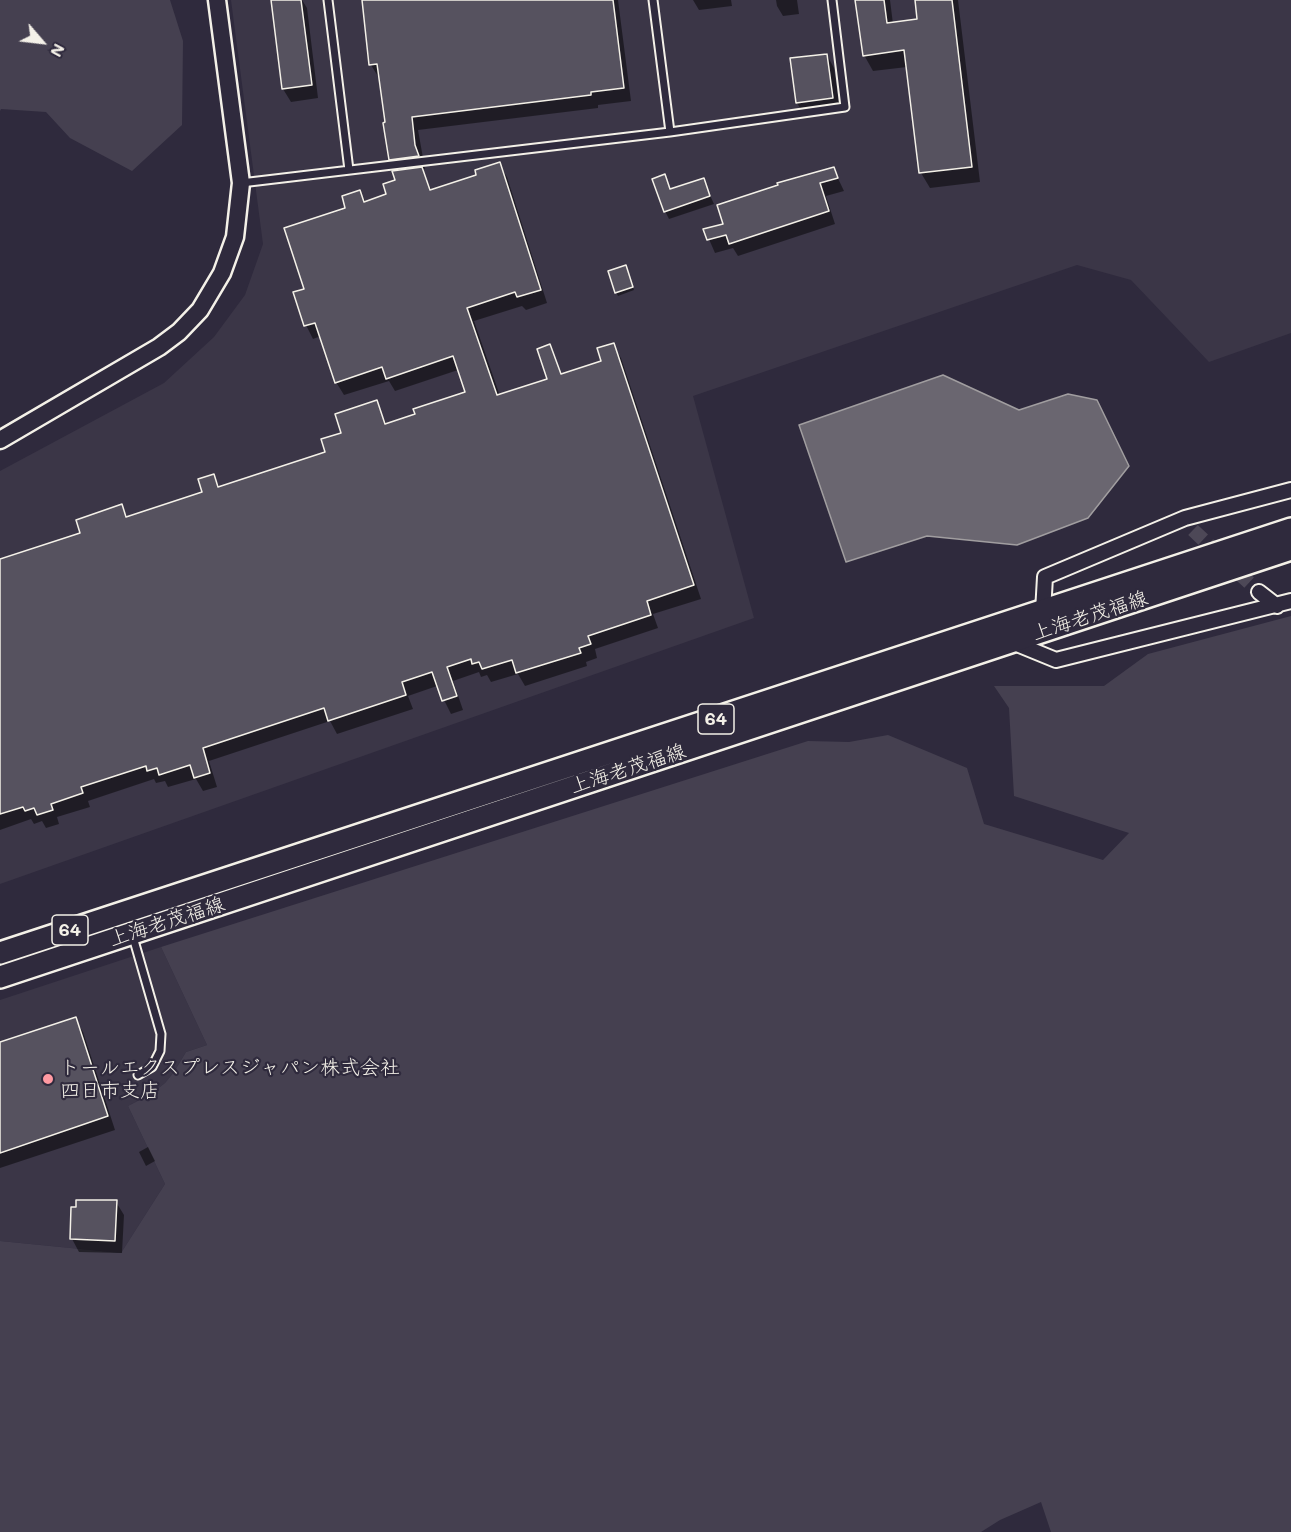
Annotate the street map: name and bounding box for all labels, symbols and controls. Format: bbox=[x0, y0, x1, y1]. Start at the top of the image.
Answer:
north arrow bbox=[12, 12, 72, 72]
text: N bbox=[46, 40, 70, 61]
street label: 上海老茂福線 bbox=[1029, 586, 1151, 646]
road number: 64 bbox=[698, 704, 734, 734]
street label: 上海老茂福線 bbox=[567, 739, 689, 799]
street label: 上海老茂福線 bbox=[106, 892, 228, 952]
road number: 64 bbox=[52, 915, 88, 945]
place label: トールエクスプレスジャパン株式会社 四日市支店 bbox=[60, 1056, 400, 1103]
marker: トールエクスプレスジャパン株式会社 四日市支店 bbox=[41, 1072, 55, 1086]

